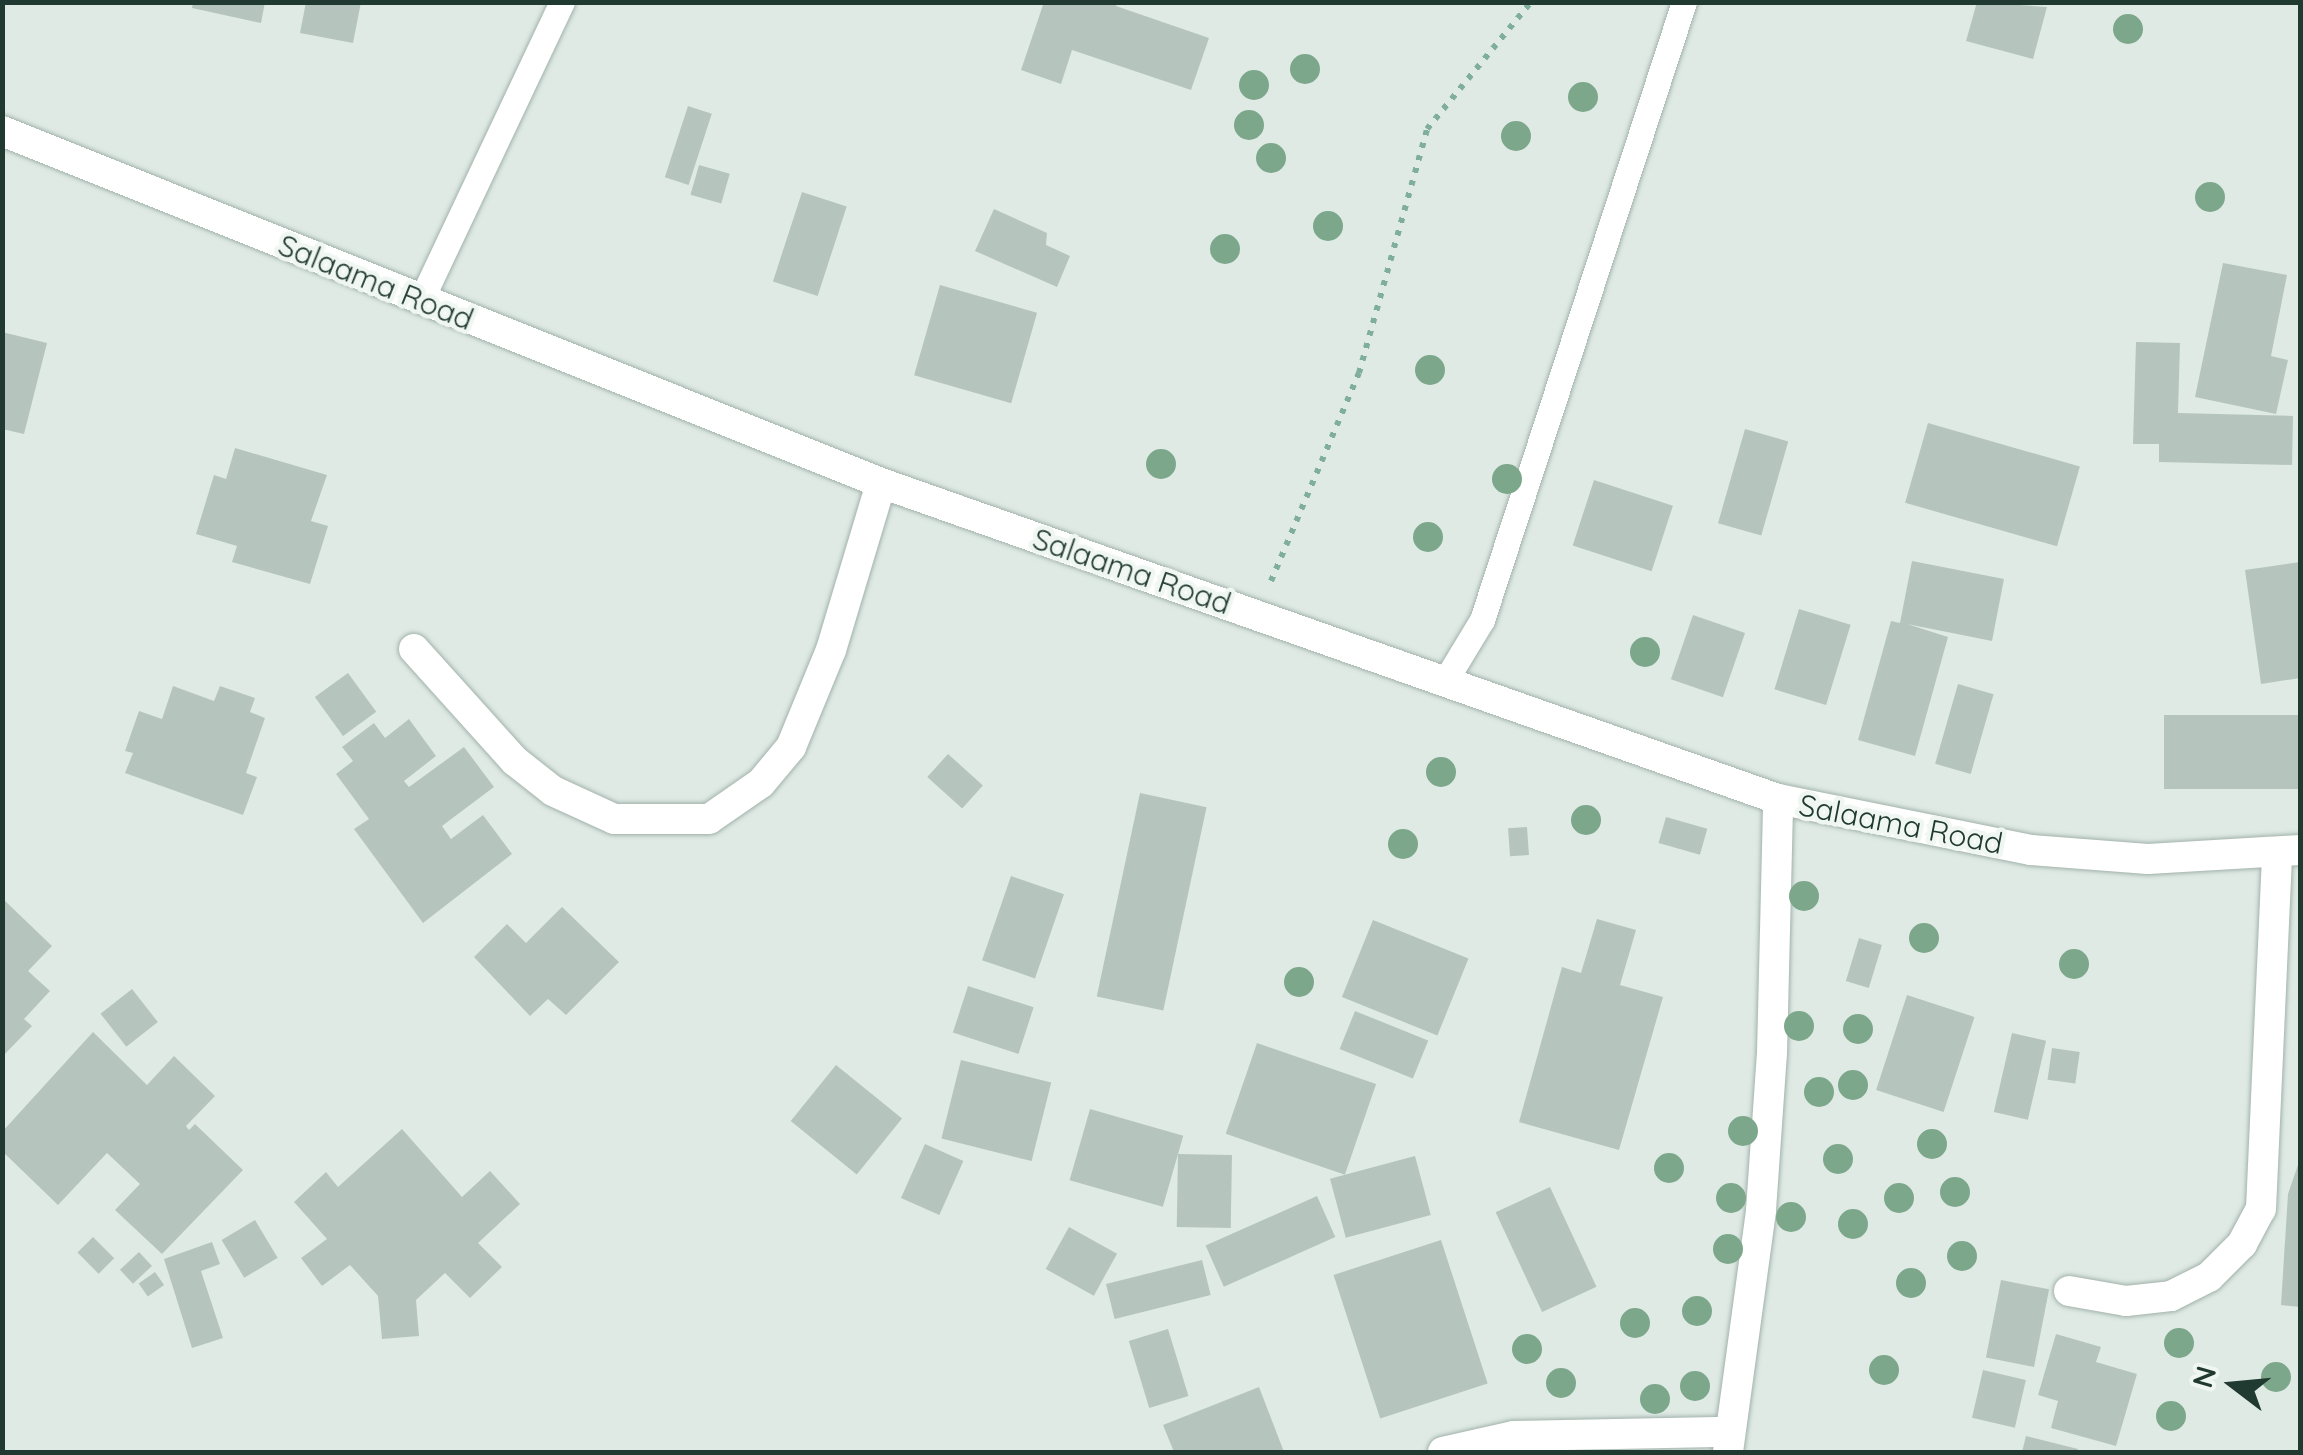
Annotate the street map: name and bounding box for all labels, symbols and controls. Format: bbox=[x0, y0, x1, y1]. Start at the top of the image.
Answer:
street label: Salaama Road bbox=[273, 227, 479, 337]
street label: Salaama Road bbox=[1028, 520, 1236, 622]
street label: Salaama Road bbox=[1796, 787, 2006, 861]
north arrow bbox=[2183, 1335, 2283, 1435]
text: N bbox=[2184, 1362, 2223, 1391]

